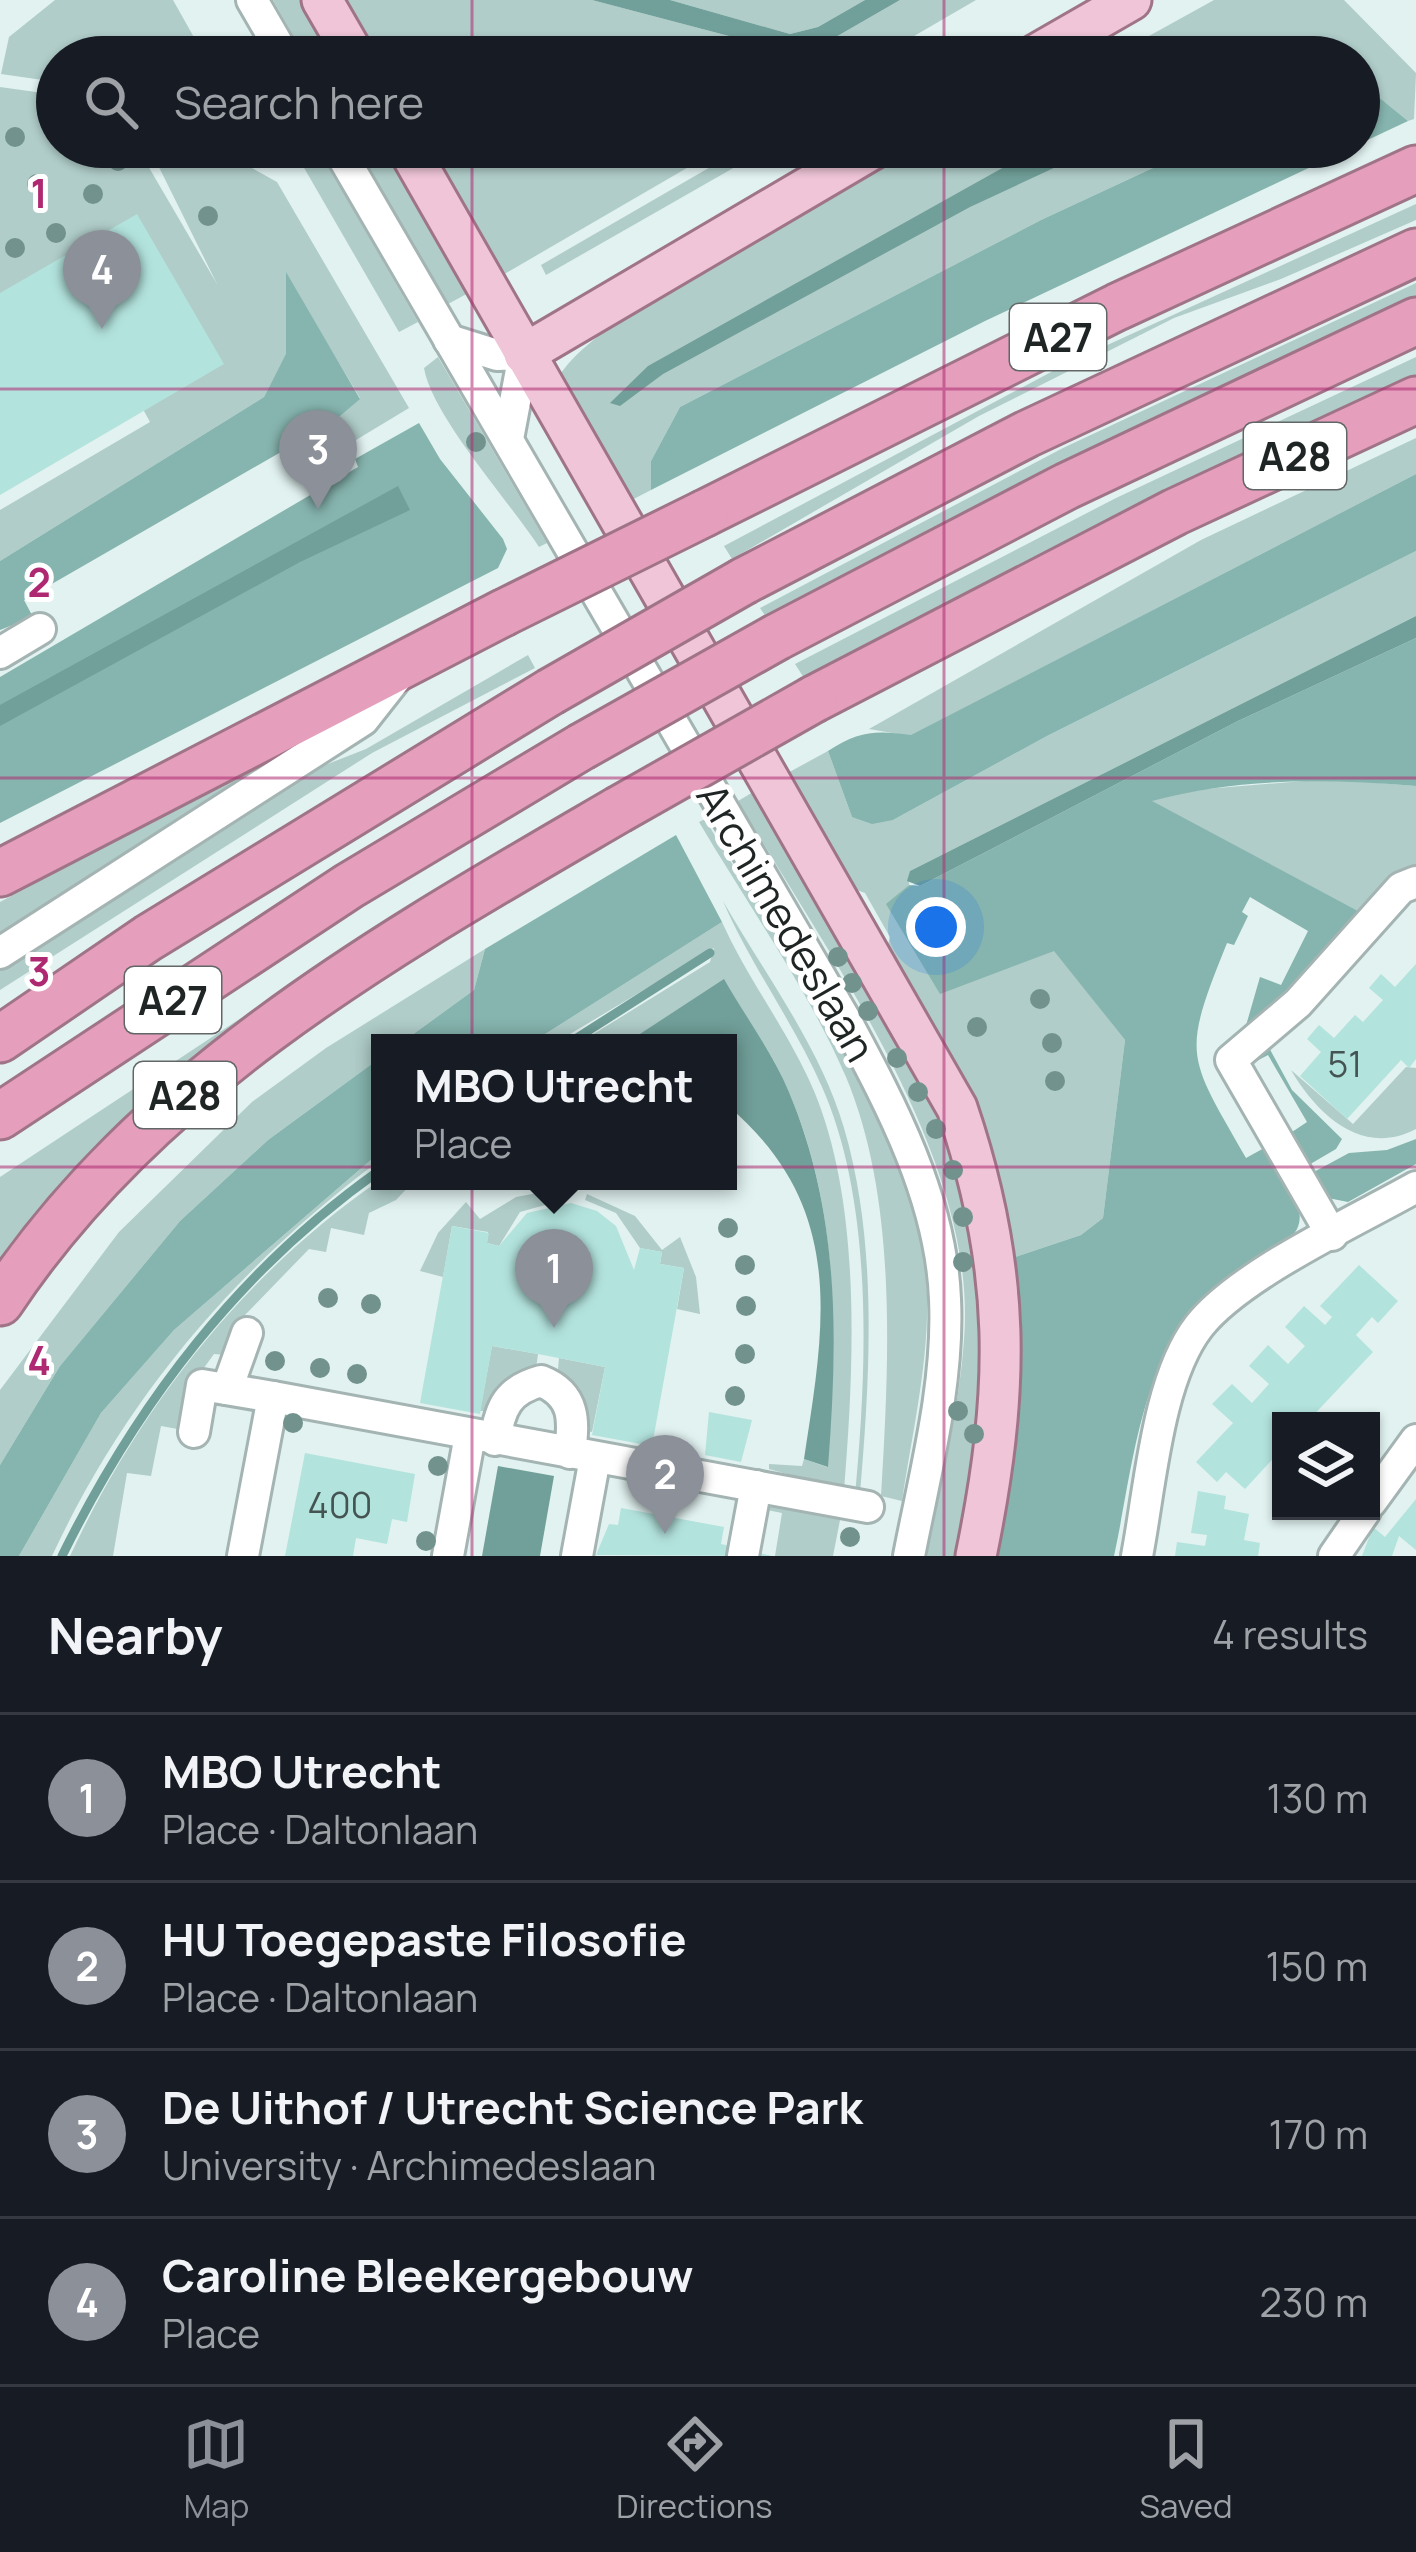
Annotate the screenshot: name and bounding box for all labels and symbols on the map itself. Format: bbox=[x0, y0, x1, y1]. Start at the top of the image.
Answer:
text: 1 bbox=[30, 166, 48, 220]
pin: 4 bbox=[63, 230, 141, 329]
road number: A27 bbox=[1010, 304, 1106, 370]
pin: 3 bbox=[279, 410, 357, 509]
road number: A28 bbox=[1244, 423, 1346, 489]
text: 2 bbox=[27, 555, 51, 609]
street label: Archimedeslaan bbox=[684, 772, 890, 1072]
your location bbox=[906, 897, 966, 957]
text: 3 bbox=[28, 944, 50, 998]
road number: A27 bbox=[125, 967, 221, 1033]
house number: 51 bbox=[1328, 1039, 1362, 1088]
road number: A28 bbox=[134, 1062, 236, 1128]
pin: 1 bbox=[515, 1229, 593, 1328]
text: 4 bbox=[27, 1333, 51, 1387]
pin: 2 bbox=[626, 1435, 704, 1534]
house number: 400 bbox=[307, 1480, 373, 1529]

